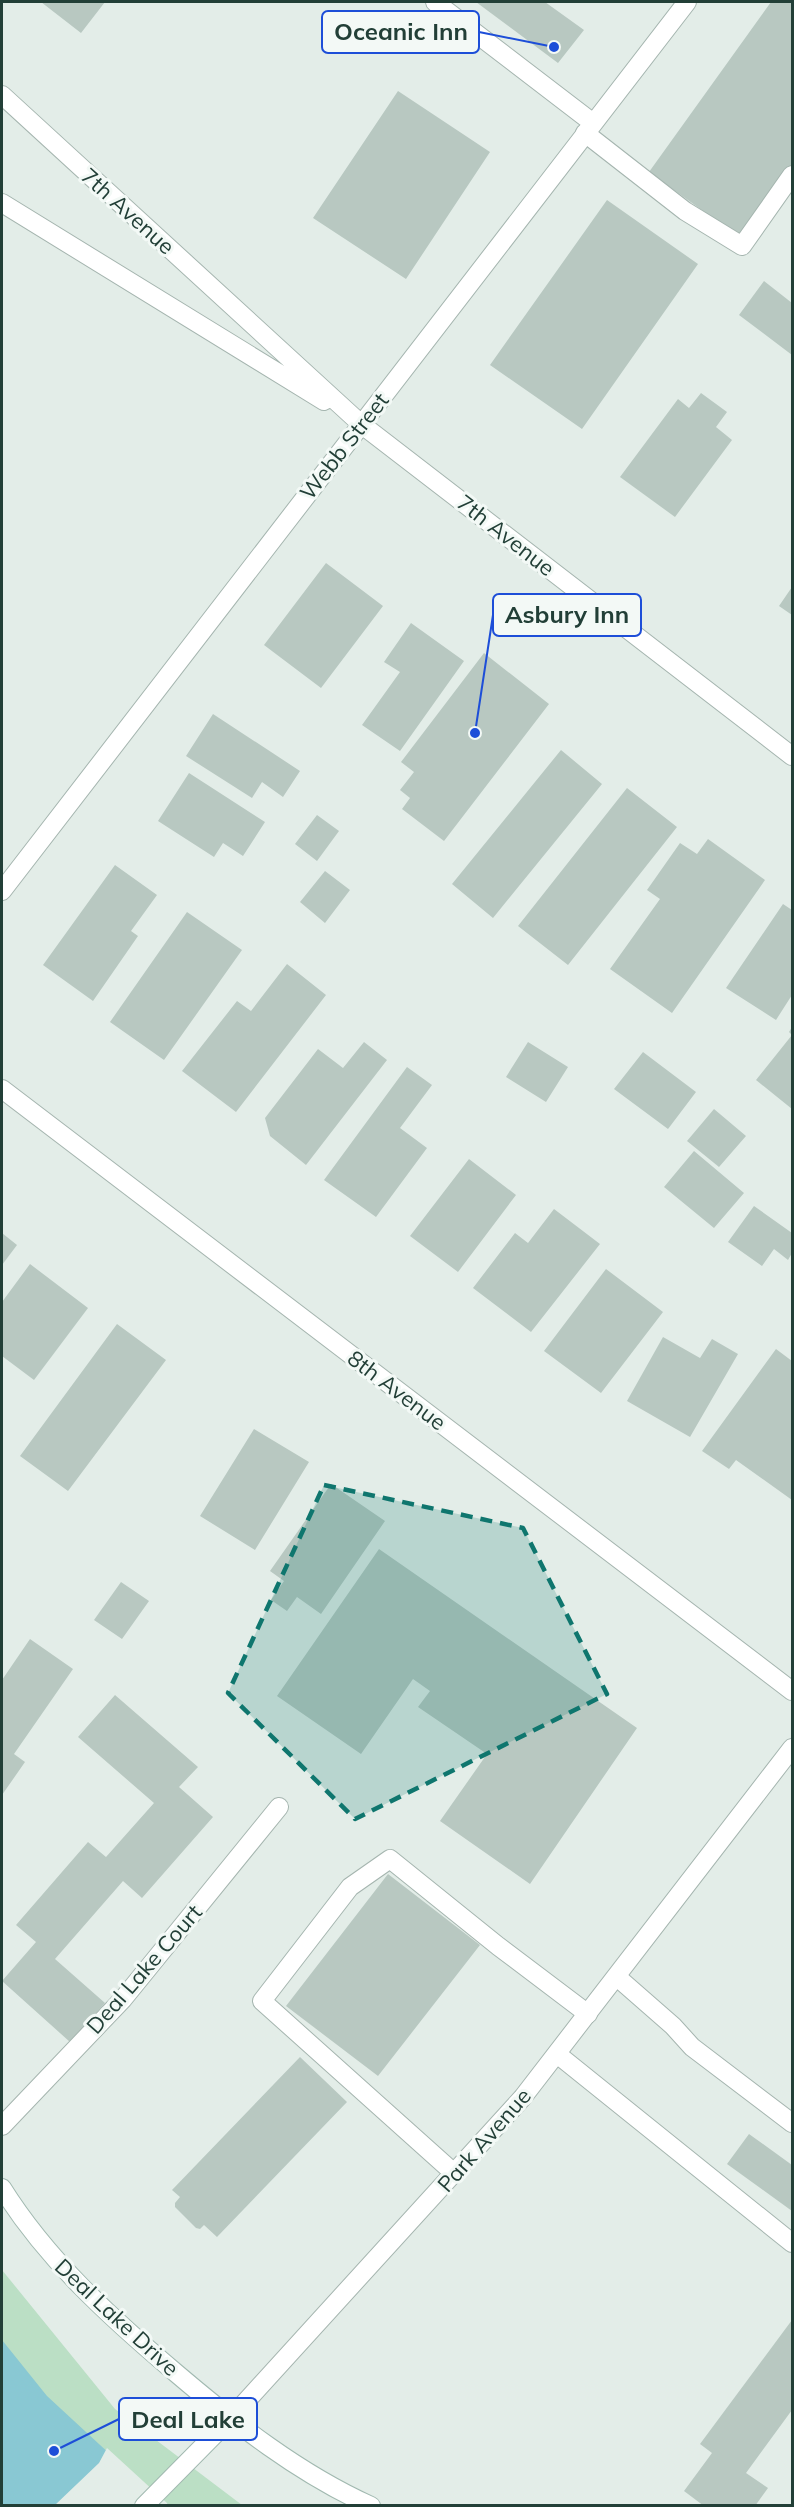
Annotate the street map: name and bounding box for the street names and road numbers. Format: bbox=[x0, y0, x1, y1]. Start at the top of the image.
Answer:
street label: 7th Avenue bbox=[75, 162, 181, 260]
street label: Webb Street bbox=[294, 387, 395, 505]
street label: 7th Avenue bbox=[452, 488, 560, 582]
street label: 8th Avenue bbox=[342, 1344, 452, 1436]
street label: Deal Lake Court bbox=[80, 1898, 208, 2039]
street label: Park Avenue bbox=[431, 2082, 537, 2198]
street label: Deal Lake Drive bbox=[49, 2252, 185, 2382]

